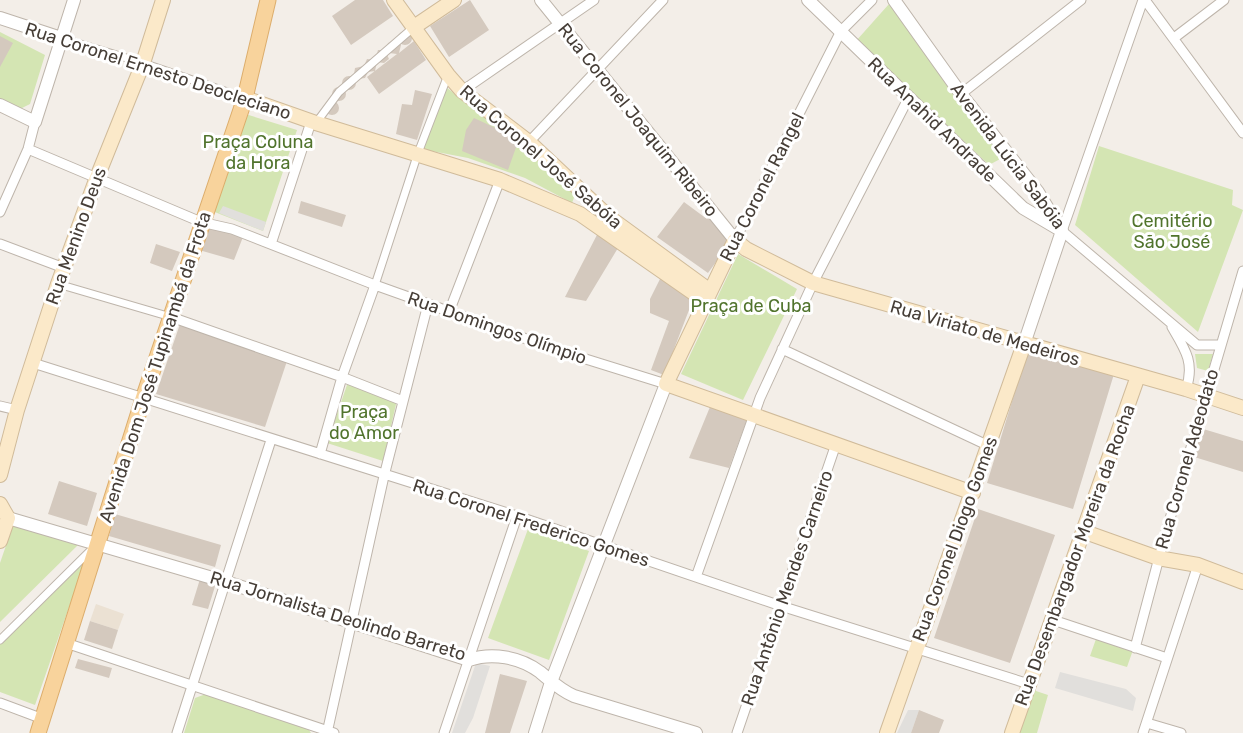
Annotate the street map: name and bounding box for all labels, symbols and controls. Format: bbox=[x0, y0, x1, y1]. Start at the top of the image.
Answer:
street label: Rua Coronel Ernesto Deocleciano bbox=[22, 18, 294, 124]
street label: Rua Coronel Joaquim Ribeiro bbox=[553, 19, 723, 221]
street label: Rua Anahid Andrade bbox=[863, 53, 1001, 187]
street label: Avenida Lúcia Sabóia bbox=[946, 79, 1070, 233]
street label: Rua Coronel José Sabóia bbox=[455, 80, 627, 234]
street label: Rua Coronel Rangel bbox=[715, 109, 809, 265]
park label: Praça Coluna da Hora bbox=[203, 131, 313, 174]
street label: Rua Menino Deus bbox=[41, 164, 111, 308]
street label: Avenida Dom José Tupinambá da Frota bbox=[94, 209, 216, 525]
park label: Cemitério São José bbox=[1131, 210, 1213, 253]
street label: Rua Domingos Olímpio bbox=[405, 287, 589, 369]
park label: Praça de Cuba bbox=[690, 295, 812, 317]
street label: Rua Viriato de Medeiros bbox=[888, 295, 1082, 371]
street label: Rua Coronel Adeodato bbox=[1151, 366, 1223, 552]
park label: Praça do Amor bbox=[329, 401, 399, 444]
street label: Rua Desembargador Moreira da Rocha bbox=[1010, 401, 1140, 709]
street label: Rua Coronel Diogo Gomes bbox=[908, 434, 1002, 644]
street label: Rua Antônio Mendes Carneiro bbox=[736, 467, 838, 709]
street label: Rua Coronel Frederico Gomes bbox=[410, 474, 652, 572]
street label: Rua Jornalista Deolindo Barreto bbox=[207, 567, 469, 665]

